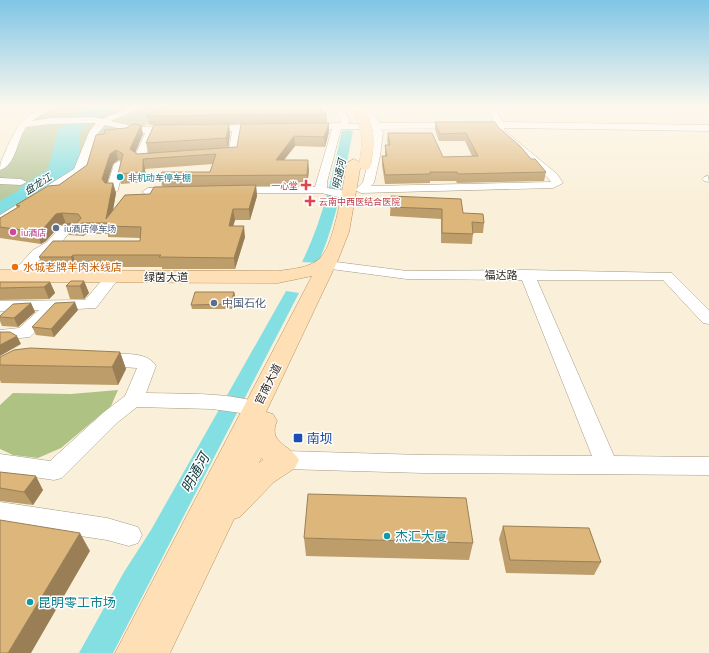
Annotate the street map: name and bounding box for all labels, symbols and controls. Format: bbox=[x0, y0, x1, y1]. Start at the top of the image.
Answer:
water label: 明通河 bbox=[330, 156, 349, 190]
water label: 盘龙江 bbox=[22, 170, 55, 197]
marker: 非机动车停车棚 bbox=[115, 172, 125, 182]
place label: 非机动车停车棚 bbox=[128, 172, 191, 183]
place label: 一心堂 bbox=[271, 180, 298, 191]
marker: 一心堂 bbox=[301, 180, 311, 190]
marker: 云南中西医结合医院 bbox=[304, 195, 316, 207]
place label: 云南中西医结合医院 bbox=[319, 196, 400, 207]
marker: iu酒店停车场 bbox=[51, 223, 61, 233]
place label: iu酒店停车场 bbox=[64, 223, 116, 234]
marker: iu酒店 bbox=[8, 227, 18, 237]
place label: iu酒店 bbox=[21, 227, 46, 238]
place label: 水城老牌羊肉米线店 bbox=[23, 260, 122, 274]
marker: 水城老牌羊肉米线店 bbox=[10, 262, 20, 272]
street label: 福达路 bbox=[485, 268, 518, 282]
street label: 绿茵大道 bbox=[144, 270, 188, 284]
place label: 中国石化 bbox=[222, 296, 266, 310]
marker: 中国石化 bbox=[209, 298, 219, 308]
street label: 官南大道 bbox=[252, 361, 284, 407]
place label: 南坝 bbox=[307, 430, 333, 446]
marker: 南坝 bbox=[292, 432, 304, 444]
water label: 明通河 bbox=[177, 448, 215, 496]
place label: 杰汇大厦 bbox=[395, 528, 447, 544]
marker: 杰汇大厦 bbox=[382, 531, 392, 541]
place label: 昆明零工市场 bbox=[38, 594, 116, 610]
marker: 昆明零工市场 bbox=[25, 597, 35, 607]

